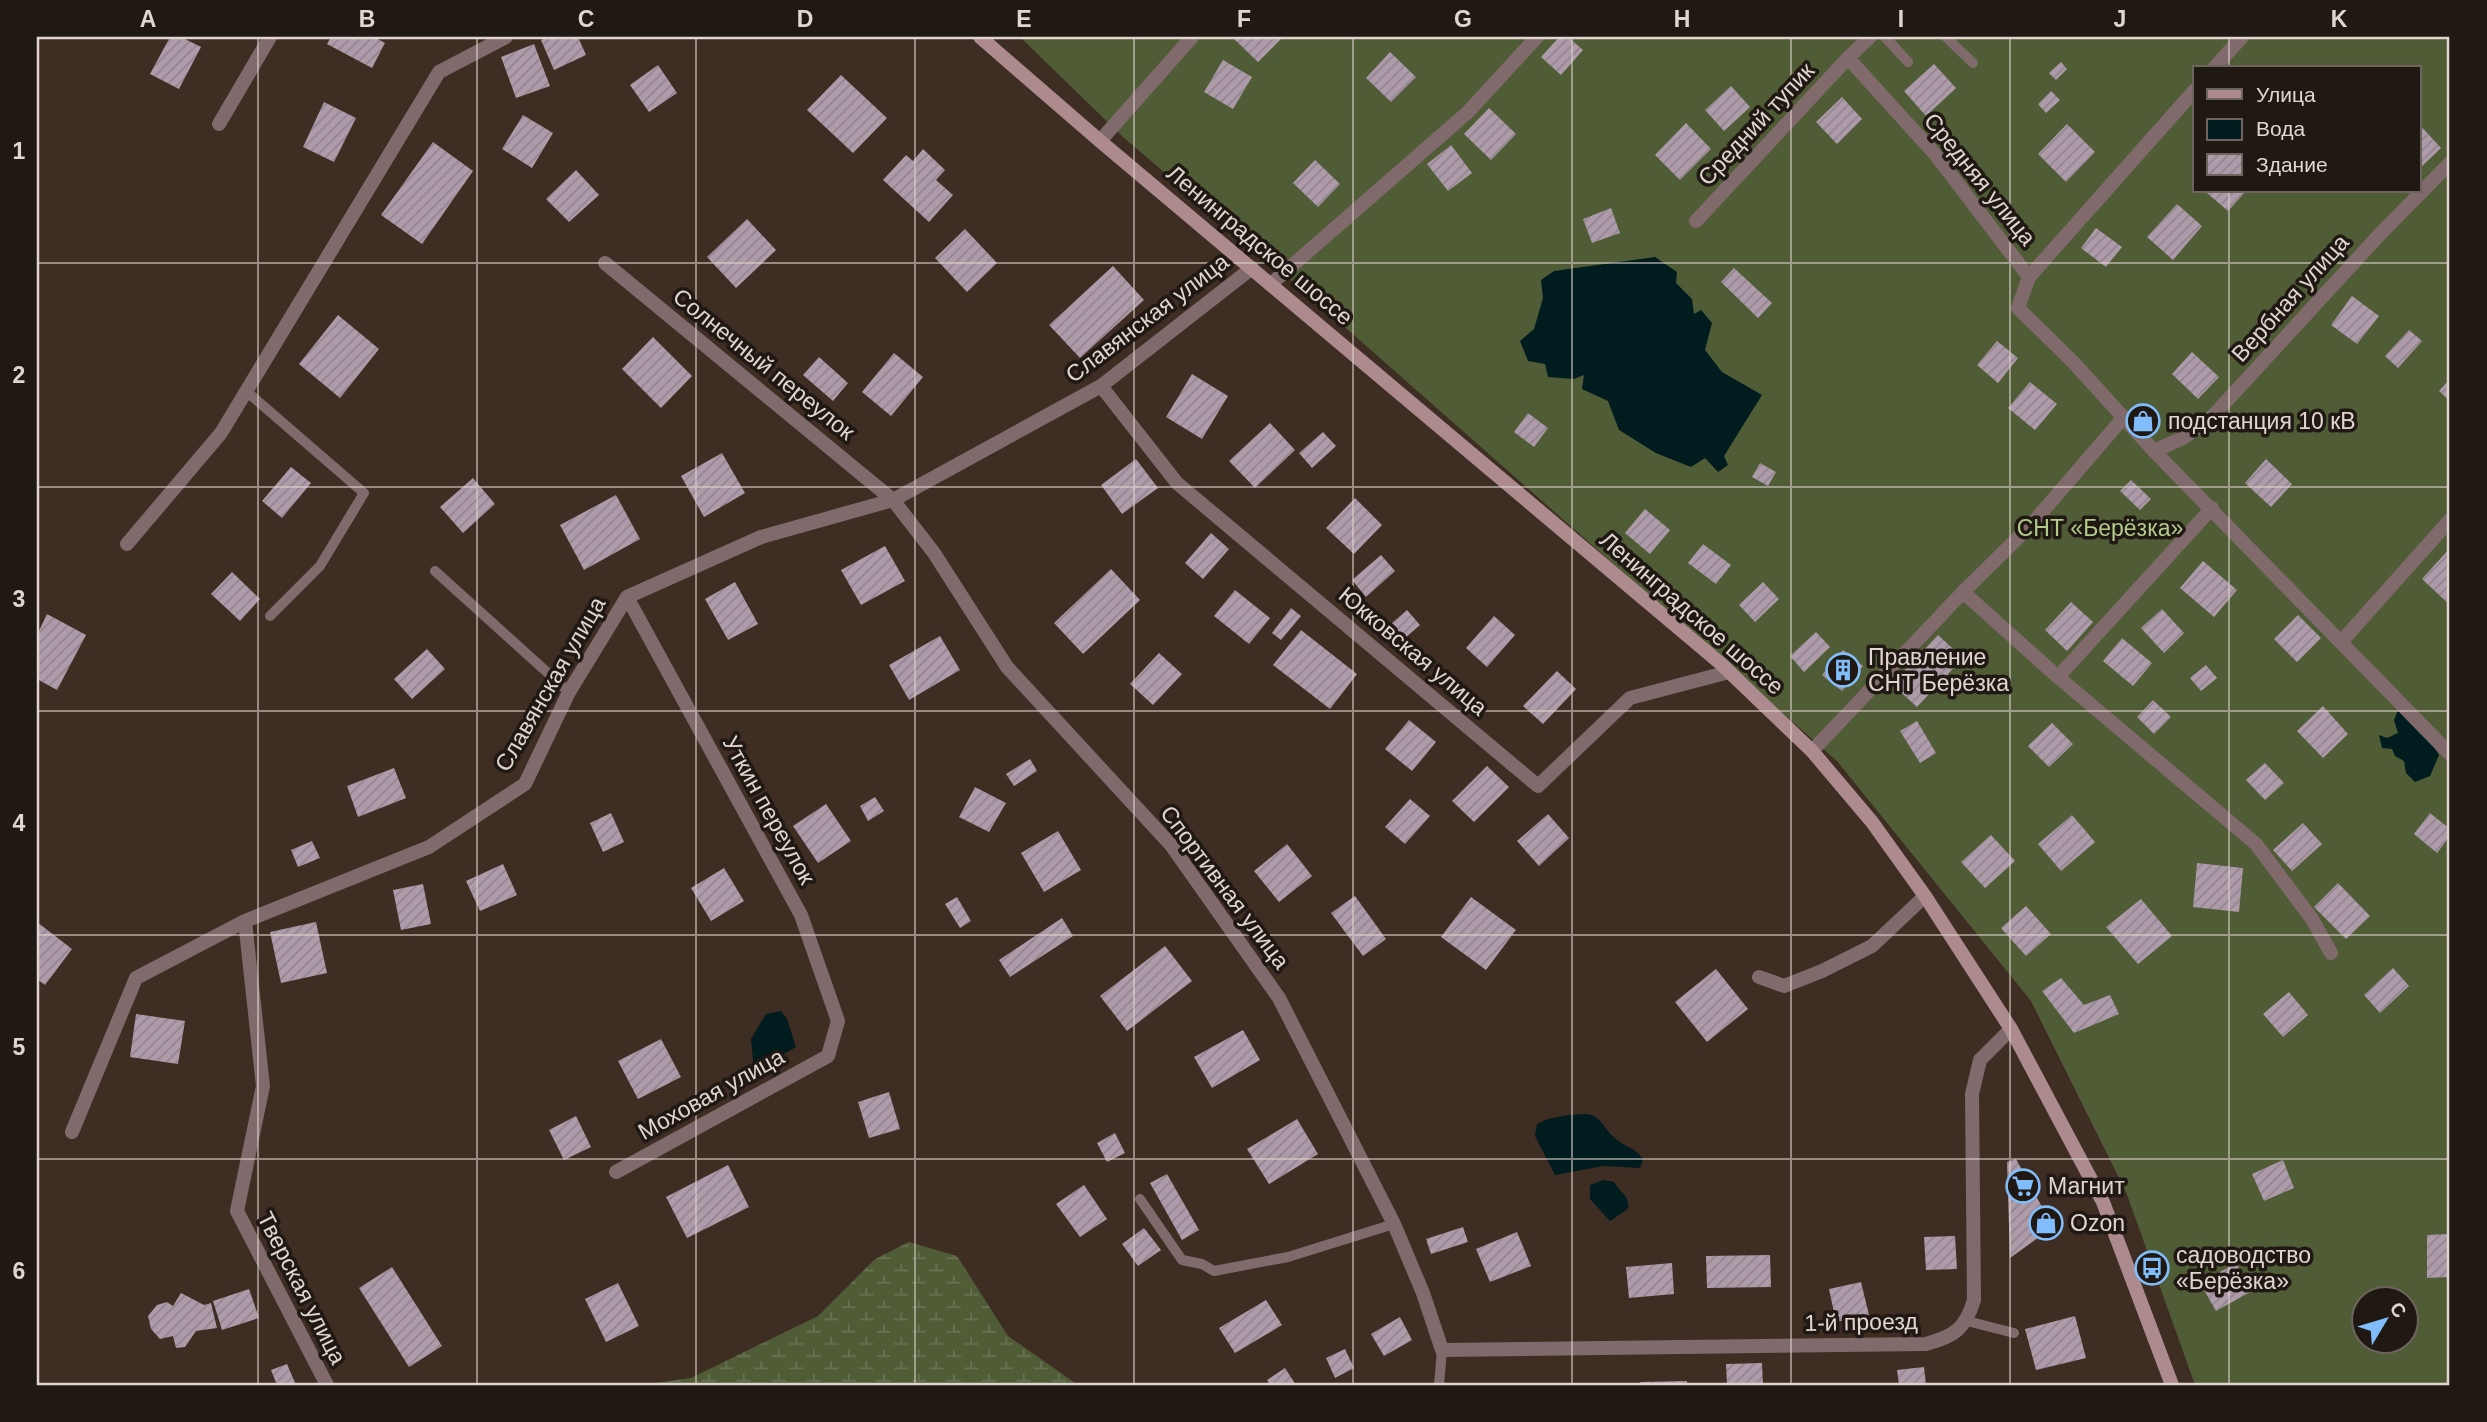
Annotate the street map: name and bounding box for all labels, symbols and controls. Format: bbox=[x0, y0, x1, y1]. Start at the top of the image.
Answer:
text: A bbox=[140, 6, 156, 32]
text: B bbox=[359, 6, 375, 32]
text: C bbox=[578, 6, 594, 32]
text: D bbox=[797, 6, 813, 32]
text: E bbox=[1016, 6, 1032, 32]
text: F bbox=[1237, 6, 1251, 32]
text: G bbox=[1454, 6, 1472, 32]
text: H bbox=[1674, 6, 1690, 32]
text: I bbox=[1898, 6, 1904, 32]
text: J bbox=[2114, 6, 2126, 32]
text: K bbox=[2331, 6, 2348, 32]
street label: Средний тупик bbox=[1693, 57, 1820, 190]
legend bbox=[2193, 66, 2420, 192]
text: Улица bbox=[2256, 83, 2316, 106]
street label: Средняя улица bbox=[1919, 108, 2041, 250]
text: Вода bbox=[2256, 117, 2305, 140]
text: 1 bbox=[13, 138, 26, 164]
text: Здание bbox=[2256, 153, 2328, 176]
street label: Ленинградское шоссе bbox=[1162, 160, 1358, 330]
street label: Вербная улица bbox=[2226, 229, 2354, 367]
street label: Славянская улица bbox=[1061, 248, 1234, 388]
street label: Солнечный переулок bbox=[668, 283, 861, 446]
text: 2 bbox=[13, 362, 25, 388]
shop icon: подстанция 10 кВ bbox=[2124, 402, 2162, 440]
place label: подстанция 10 кВ bbox=[2168, 408, 2356, 434]
park label: СНТ «Берёзка» bbox=[2017, 515, 2183, 541]
street label: Ленинградское шоссе bbox=[1595, 526, 1789, 700]
street label: Юкковская улица bbox=[1334, 581, 1492, 721]
text: 3 bbox=[13, 586, 25, 612]
street label: Славянская улица bbox=[490, 592, 611, 776]
place label: Правление СНТ Берёзка bbox=[1868, 644, 2009, 696]
building icon: Правление СНТ Берёзка bbox=[1824, 651, 1862, 689]
street label: Уткин переулок bbox=[718, 731, 821, 889]
street label: Спортивная улица bbox=[1155, 800, 1295, 974]
text: 4 bbox=[13, 810, 26, 836]
text: 5 bbox=[13, 1034, 26, 1060]
street label: Моховая улица bbox=[633, 1043, 789, 1145]
supermarket icon: Магнит bbox=[2004, 1167, 2042, 1205]
place label: Магнит bbox=[2048, 1173, 2125, 1199]
shop icon: Ozon bbox=[2027, 1204, 2065, 1242]
street label: Тверская улица bbox=[252, 1207, 352, 1369]
place label: Ozon bbox=[2070, 1210, 2125, 1236]
place label: садоводство «Берёзка» bbox=[2176, 1242, 2311, 1294]
bus stop icon: садоводство «Берёзка» bbox=[2133, 1249, 2171, 1287]
text: 6 bbox=[13, 1258, 25, 1284]
north arrow bbox=[2350, 1286, 2420, 1356]
text: С bbox=[2386, 1298, 2411, 1322]
street label: 1-й проезд bbox=[1804, 1308, 1919, 1336]

